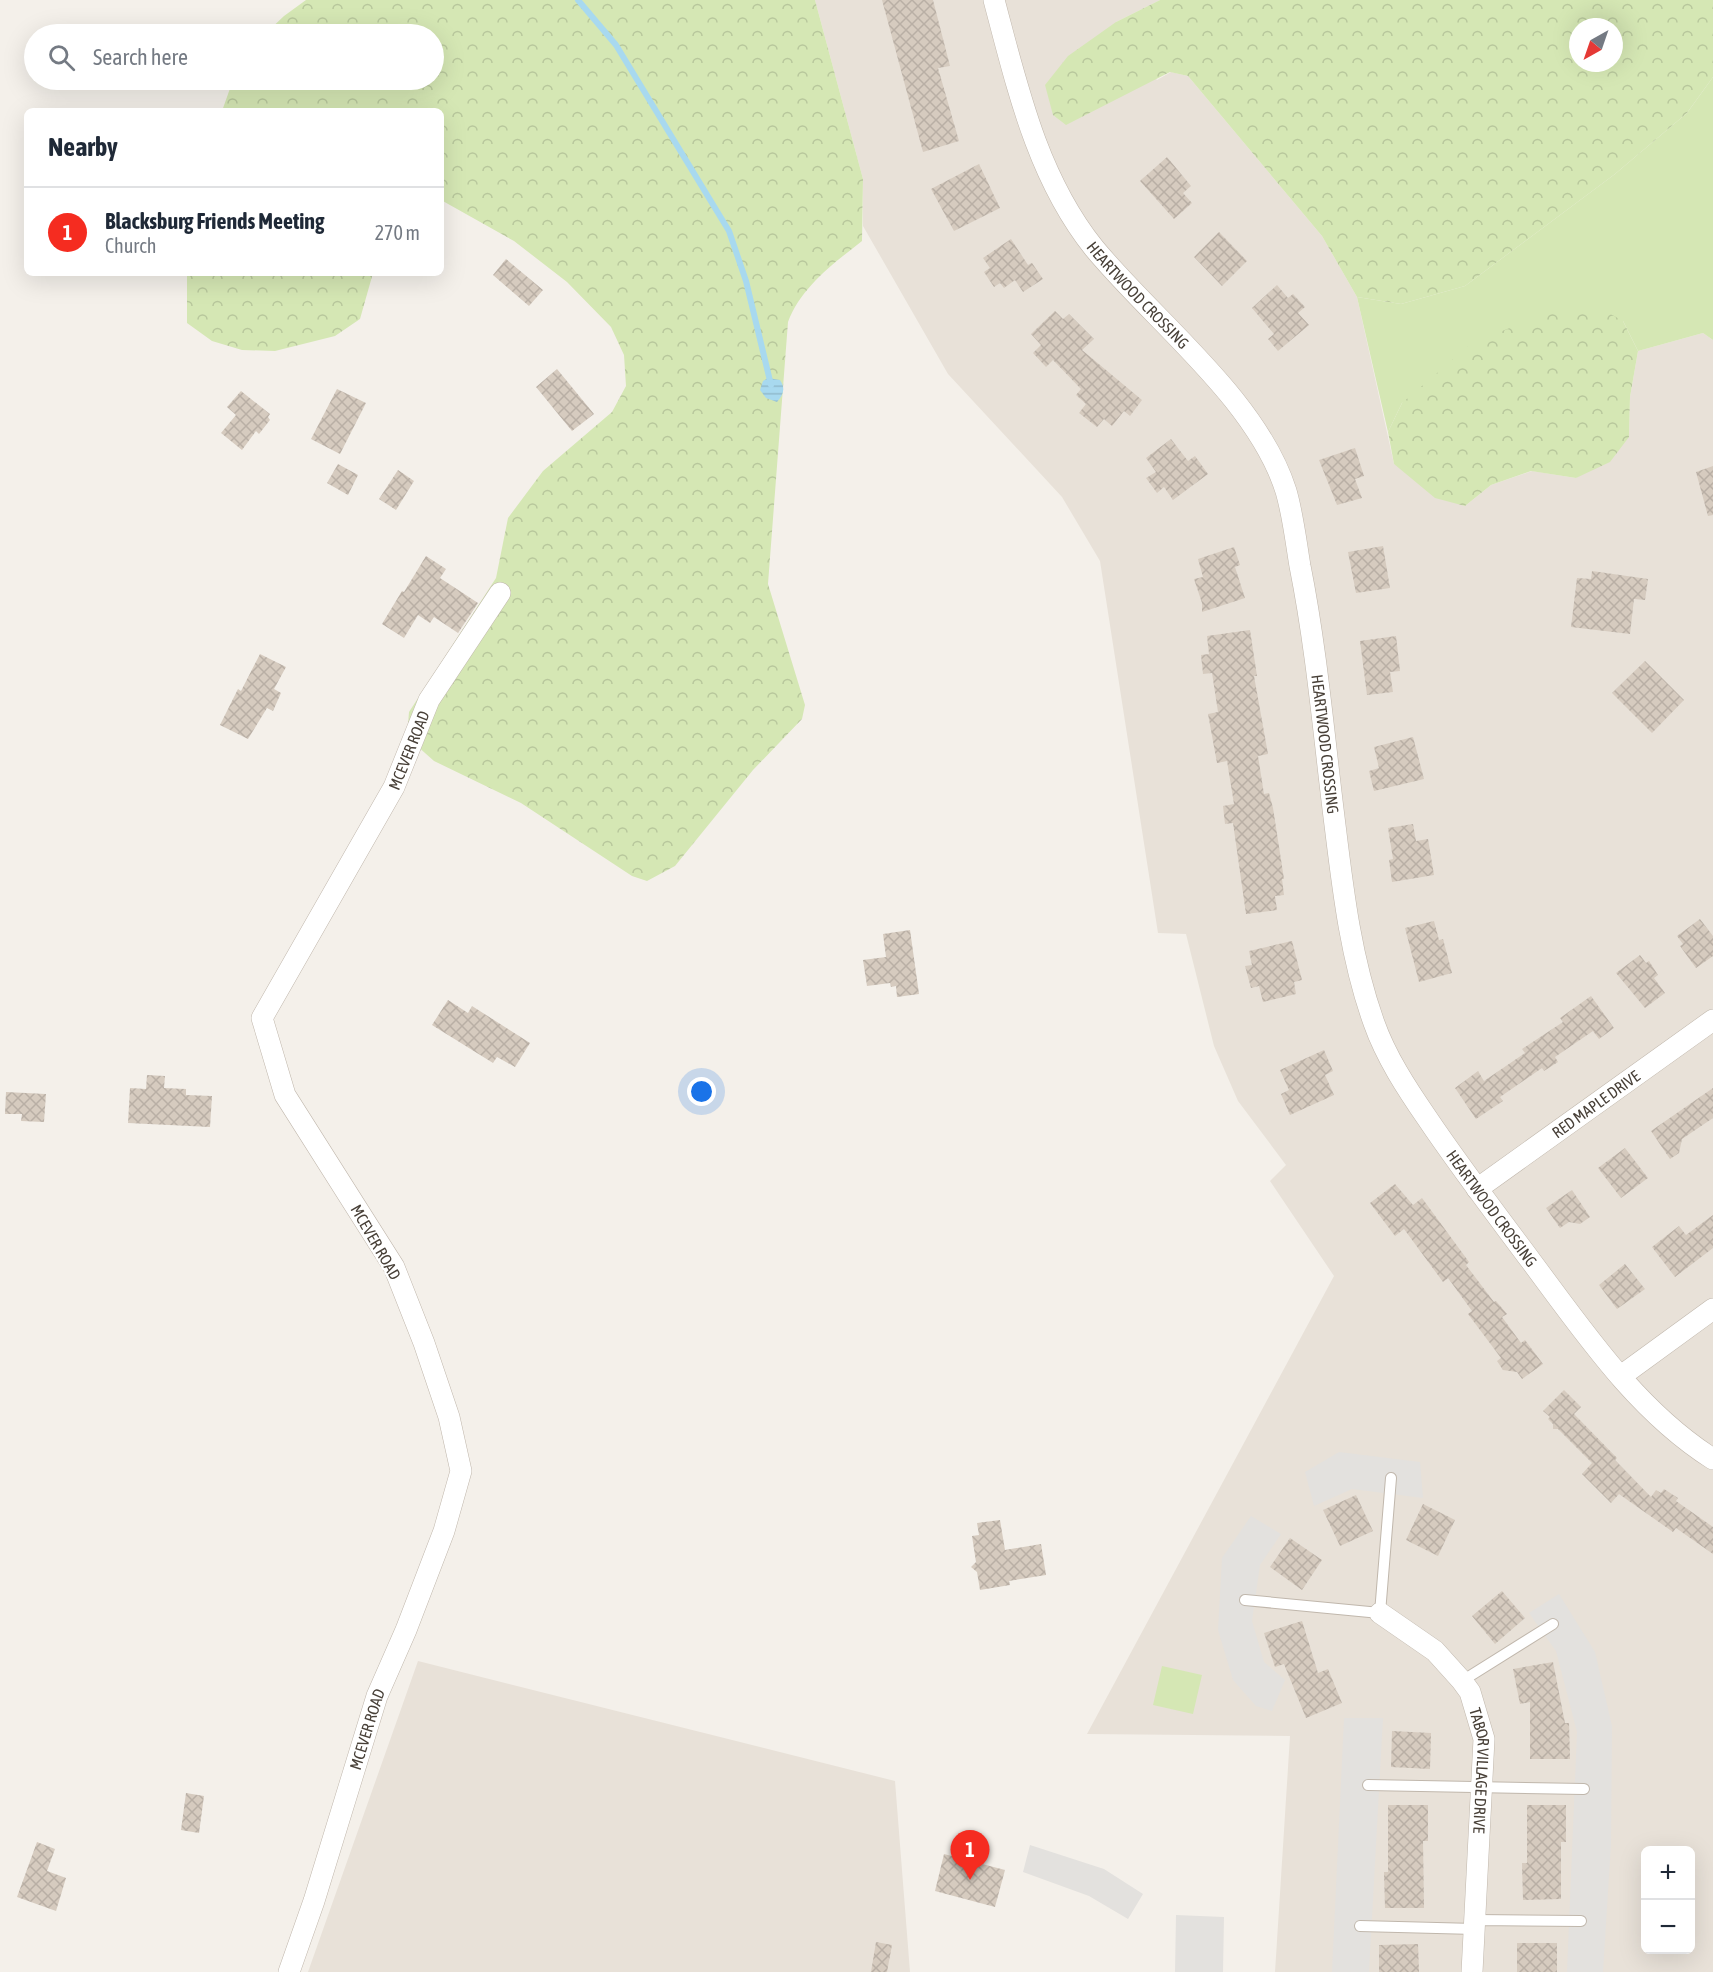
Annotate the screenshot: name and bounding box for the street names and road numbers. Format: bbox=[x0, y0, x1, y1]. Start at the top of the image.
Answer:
street label: HEARTWOOD CROSSING bbox=[1083, 238, 1193, 352]
street label: HEARTWOOD CROSSING bbox=[1308, 673, 1343, 815]
street label: MCEVER ROAD bbox=[385, 708, 433, 792]
street label: RED MAPLE DRIVE bbox=[1548, 1066, 1643, 1141]
street label: HEARTWOOD CROSSING bbox=[1443, 1147, 1541, 1270]
street label: MCEVER ROAD bbox=[347, 1201, 405, 1283]
street label: MCEVER ROAD bbox=[346, 1686, 388, 1772]
street label: TABOR VILLAGE DRIVE bbox=[1466, 1705, 1493, 1834]

